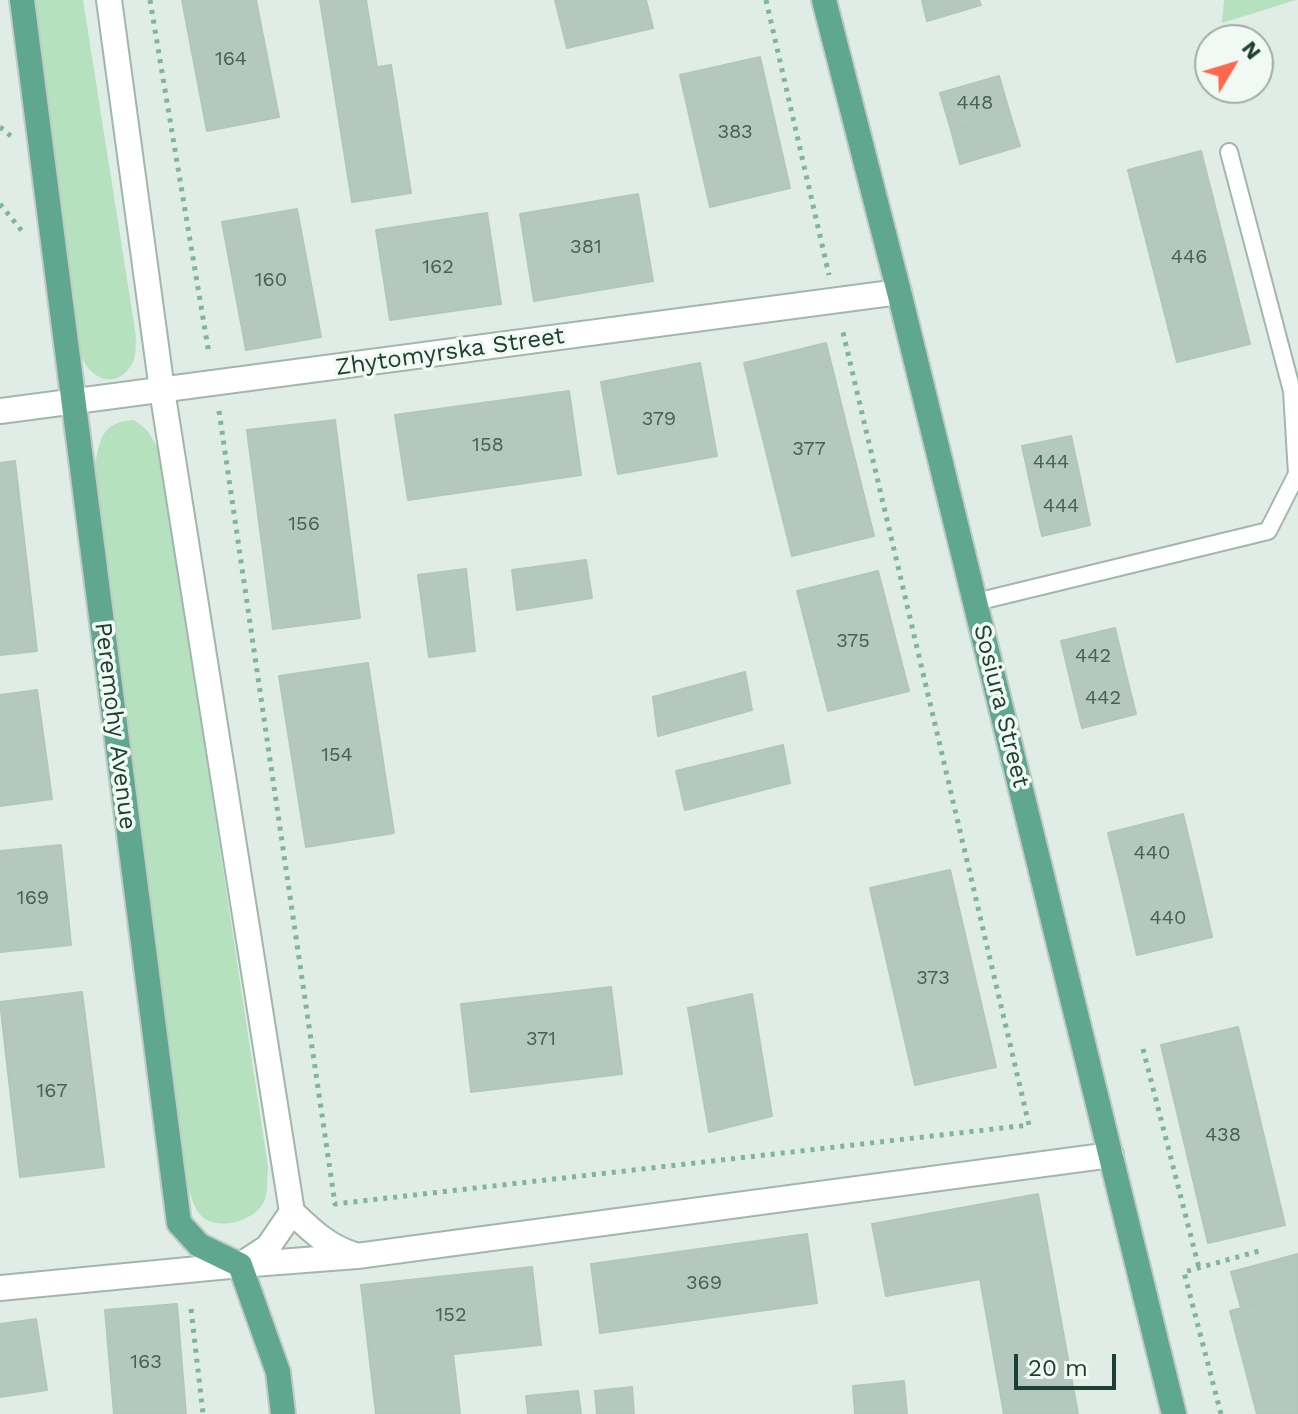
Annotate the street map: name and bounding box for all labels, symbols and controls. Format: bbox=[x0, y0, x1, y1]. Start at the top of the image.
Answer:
north arrow bbox=[1194, 24, 1274, 104]
text: N bbox=[1237, 36, 1267, 64]
house number: 164 bbox=[215, 47, 247, 71]
house number: 448 bbox=[957, 91, 993, 115]
house number: 383 bbox=[717, 120, 753, 144]
house number: 381 bbox=[570, 235, 602, 259]
house number: 446 bbox=[1171, 245, 1207, 269]
house number: 162 bbox=[422, 255, 454, 279]
house number: 160 bbox=[255, 268, 287, 292]
street label: Zhytomyrska Street bbox=[334, 322, 566, 382]
house number: 379 bbox=[642, 407, 676, 431]
house number: 158 bbox=[472, 433, 504, 457]
house number: 377 bbox=[792, 437, 826, 461]
house number: 444 bbox=[1033, 450, 1069, 474]
house number: 444 bbox=[1043, 494, 1079, 518]
house number: 156 bbox=[288, 512, 320, 536]
street label: Peremohy Avenue bbox=[88, 621, 142, 831]
street label: Sosiura Street bbox=[967, 621, 1035, 791]
house number: 375 bbox=[836, 629, 870, 653]
house number: 442 bbox=[1075, 644, 1111, 668]
house number: 442 bbox=[1085, 686, 1121, 710]
house number: 154 bbox=[321, 743, 353, 767]
house number: 440 bbox=[1134, 841, 1170, 865]
house number: 169 bbox=[17, 886, 49, 910]
house number: 440 bbox=[1150, 906, 1186, 930]
house number: 373 bbox=[916, 966, 950, 990]
house number: 371 bbox=[526, 1027, 556, 1051]
house number: 167 bbox=[37, 1079, 67, 1103]
house number: 438 bbox=[1205, 1123, 1241, 1147]
house number: 369 bbox=[686, 1271, 722, 1295]
house number: 152 bbox=[435, 1303, 467, 1327]
scale bar bbox=[1018, 1338, 1120, 1388]
house number: 163 bbox=[130, 1350, 162, 1374]
text: 20 m bbox=[1028, 1354, 1088, 1382]

